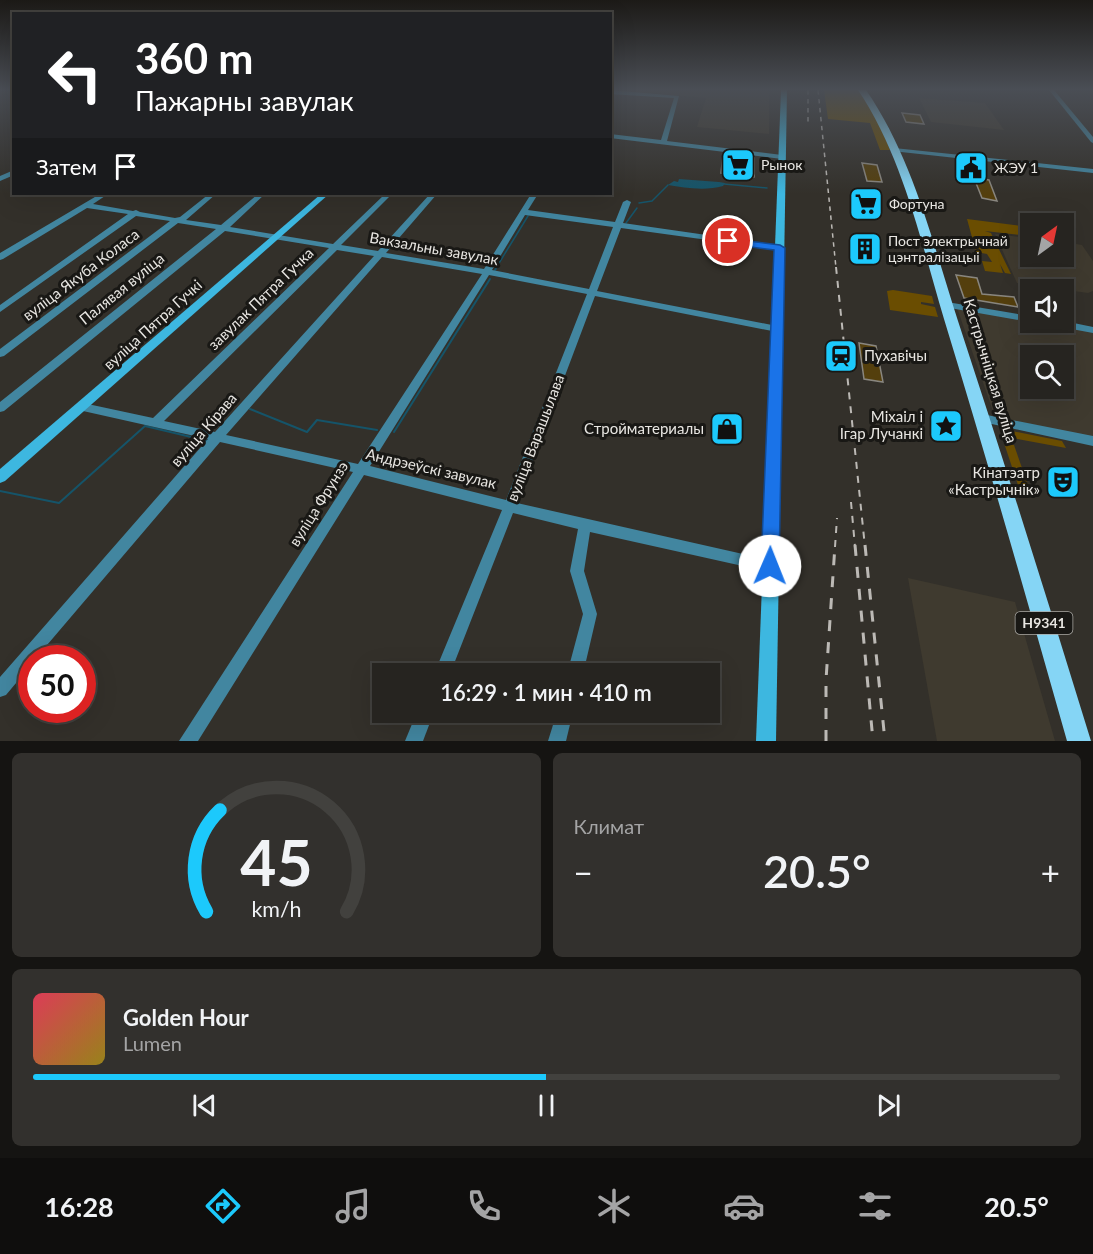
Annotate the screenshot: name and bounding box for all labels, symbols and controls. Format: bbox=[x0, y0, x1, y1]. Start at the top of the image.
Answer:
text: 360 m bbox=[135, 33, 253, 83]
icon: left bbox=[36, 36, 114, 114]
text: Пажарны завулак bbox=[135, 84, 354, 117]
supermarket icon: Рынок bbox=[720, 147, 756, 183]
icon: arrive bbox=[109, 150, 142, 183]
public building icon: ЖЭУ 1 bbox=[953, 150, 989, 186]
text: Затем bbox=[36, 153, 97, 180]
place label: Рынок bbox=[761, 156, 803, 173]
place label: ЖЭУ 1 bbox=[994, 159, 1038, 176]
supermarket icon: Фортуна bbox=[848, 186, 884, 222]
place label: Фортуна bbox=[889, 195, 945, 212]
north arrow bbox=[1020, 213, 1074, 267]
map controls bbox=[1020, 213, 1074, 399]
pin bbox=[702, 215, 753, 266]
icon: arrive bbox=[711, 224, 744, 257]
street label: вуліца Якуба Коласа bbox=[19, 225, 142, 324]
street label: Вакзальны завулак bbox=[368, 228, 500, 268]
building icon: Пост электрычнай цэнтралізацыі bbox=[847, 231, 883, 267]
place label: Пост электрычнай цэнтралізацыі bbox=[888, 232, 1008, 265]
street label: завулак Пятра Гучка bbox=[204, 243, 317, 353]
street label: Палявая вуліца bbox=[75, 249, 167, 328]
street label: вуліца Пятра Гучкі bbox=[100, 275, 205, 373]
button: sound bbox=[1020, 279, 1074, 333]
street label: Кастрычніцкая вуліца bbox=[960, 296, 1021, 445]
station icon: Пухавічы bbox=[823, 338, 859, 374]
button: search bbox=[1020, 345, 1074, 399]
place label: Пухавічы bbox=[864, 346, 927, 364]
street label: вуліца Варашылава bbox=[503, 372, 568, 504]
street label: вуліца Кірава bbox=[166, 389, 240, 470]
place label: Міхаіл і Ігар Лучанкі bbox=[840, 407, 923, 442]
place icon: Міхаіл і Ігар Лучанкі bbox=[928, 408, 964, 444]
shop icon: Стройматериалы bbox=[709, 411, 745, 447]
place label: Стройматериалы bbox=[584, 419, 704, 437]
street label: Андрэеўскі завулак bbox=[364, 444, 498, 492]
street label: вуліца Фрунзэ bbox=[285, 458, 351, 549]
place label: Кінатэатр «Кастрычнік» bbox=[948, 463, 1040, 498]
theatre icon: Кінатэатр «Кастрычнік» bbox=[1045, 464, 1081, 500]
position arrow bbox=[738, 534, 802, 598]
road number: Н9341 bbox=[1016, 612, 1072, 634]
speed limit sign: 50 bbox=[18, 645, 96, 723]
text: 16:29 · 1 мин · 410 m bbox=[440, 679, 652, 706]
text: Климат bbox=[574, 814, 644, 838]
text: 45 bbox=[240, 824, 312, 899]
text: 20.5° bbox=[763, 844, 871, 898]
text: − bbox=[574, 852, 593, 892]
text: + bbox=[1041, 852, 1060, 892]
text: km/h bbox=[251, 896, 301, 922]
text: Golden Hour bbox=[123, 1004, 249, 1031]
text: Lumen bbox=[123, 1031, 182, 1055]
icon: previous bbox=[188, 1089, 221, 1122]
icon: pause bbox=[530, 1089, 563, 1122]
icon: next bbox=[872, 1089, 905, 1122]
icon: directions bbox=[202, 1185, 244, 1227]
icon: music bbox=[332, 1185, 374, 1227]
icon: phone bbox=[463, 1185, 505, 1227]
icon: climate bbox=[593, 1185, 635, 1227]
icon: car bbox=[723, 1185, 765, 1227]
icon: filters bbox=[854, 1185, 896, 1227]
text: 16:28 bbox=[44, 1190, 114, 1223]
text: 20.5° bbox=[984, 1190, 1049, 1223]

